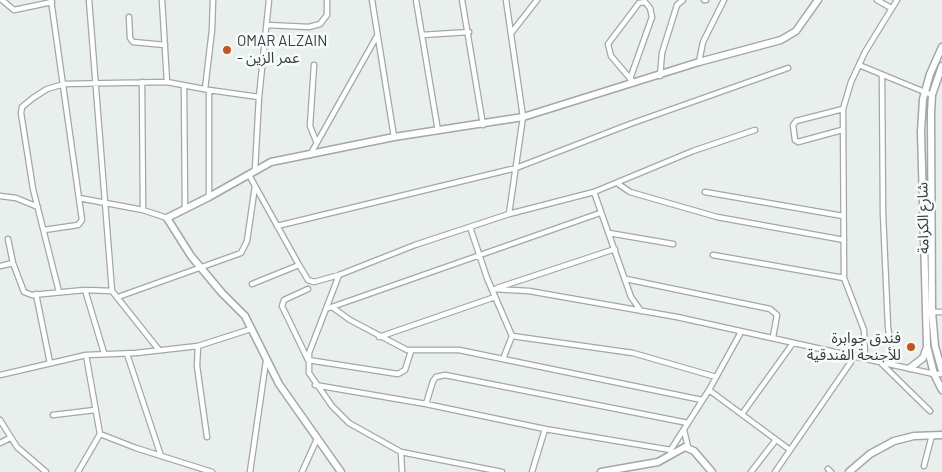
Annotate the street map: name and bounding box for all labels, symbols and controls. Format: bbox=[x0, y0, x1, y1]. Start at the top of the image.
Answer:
place label: OMAR ALZAIN - عمر الزين bbox=[237, 32, 327, 67]
marker: OMAR ALZAIN - عمر الزين bbox=[221, 44, 233, 56]
street label: شارع الكرامة bbox=[913, 182, 933, 254]
place label: فندق جوابرة للأجنحة الفندقية bbox=[807, 329, 901, 364]
marker: فندق جوابرة للأجنحة الفندقية bbox=[905, 341, 917, 353]

